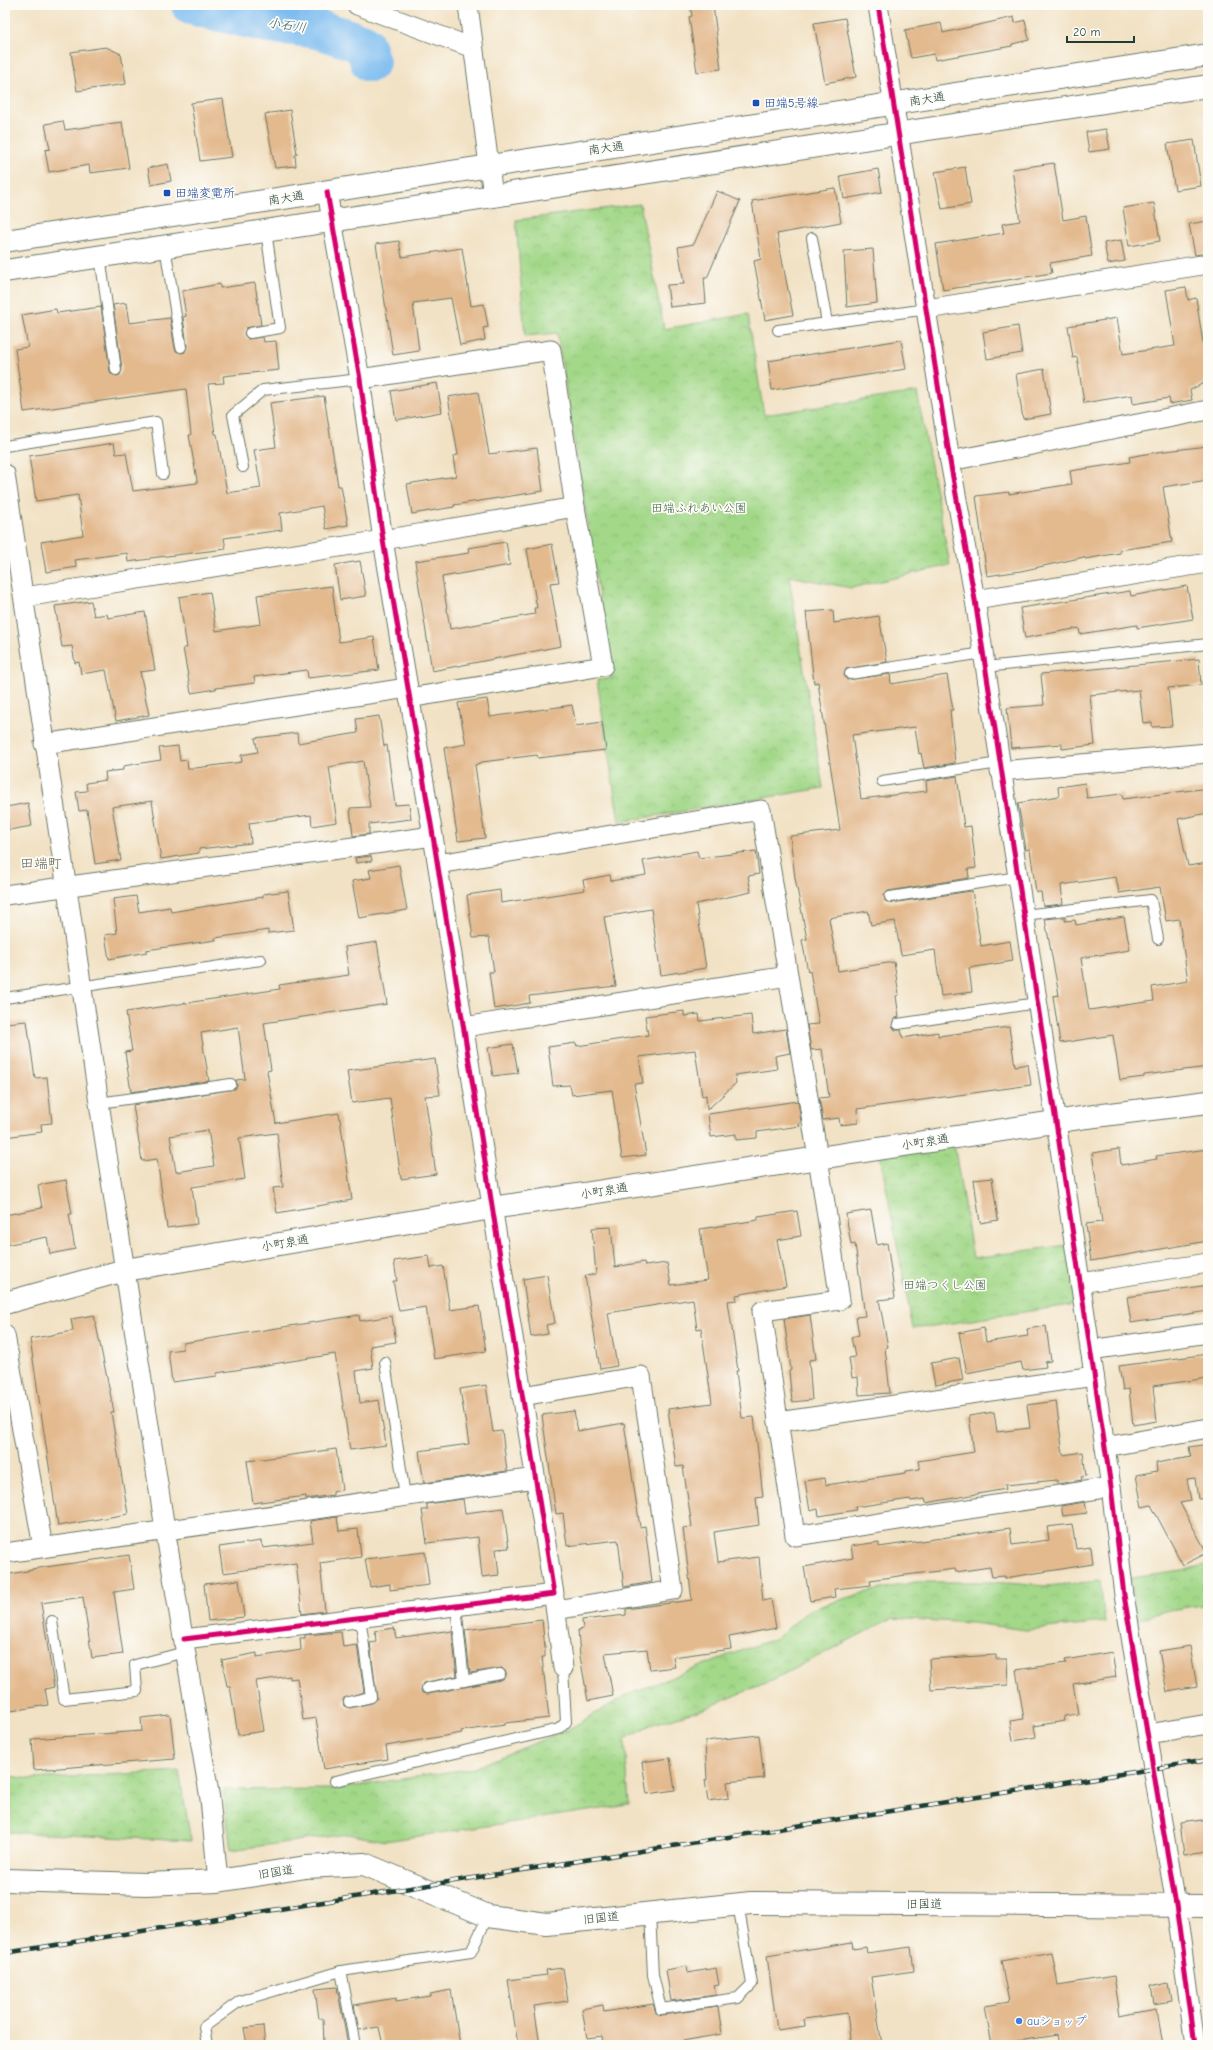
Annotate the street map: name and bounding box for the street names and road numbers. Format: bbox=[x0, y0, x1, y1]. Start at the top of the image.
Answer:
street label: 南大通 bbox=[908, 89, 946, 109]
street label: 南大通 bbox=[587, 139, 625, 157]
street label: 南大通 bbox=[267, 188, 305, 208]
street label: 小町泉通 bbox=[900, 1131, 950, 1153]
street label: 小町泉通 bbox=[579, 1180, 629, 1202]
street label: 小町泉通 bbox=[260, 1232, 310, 1254]
street label: 旧国道 bbox=[257, 1862, 295, 1882]
street label: 旧国道 bbox=[906, 1897, 942, 1911]
street label: 旧国道 bbox=[582, 1909, 620, 1927]

